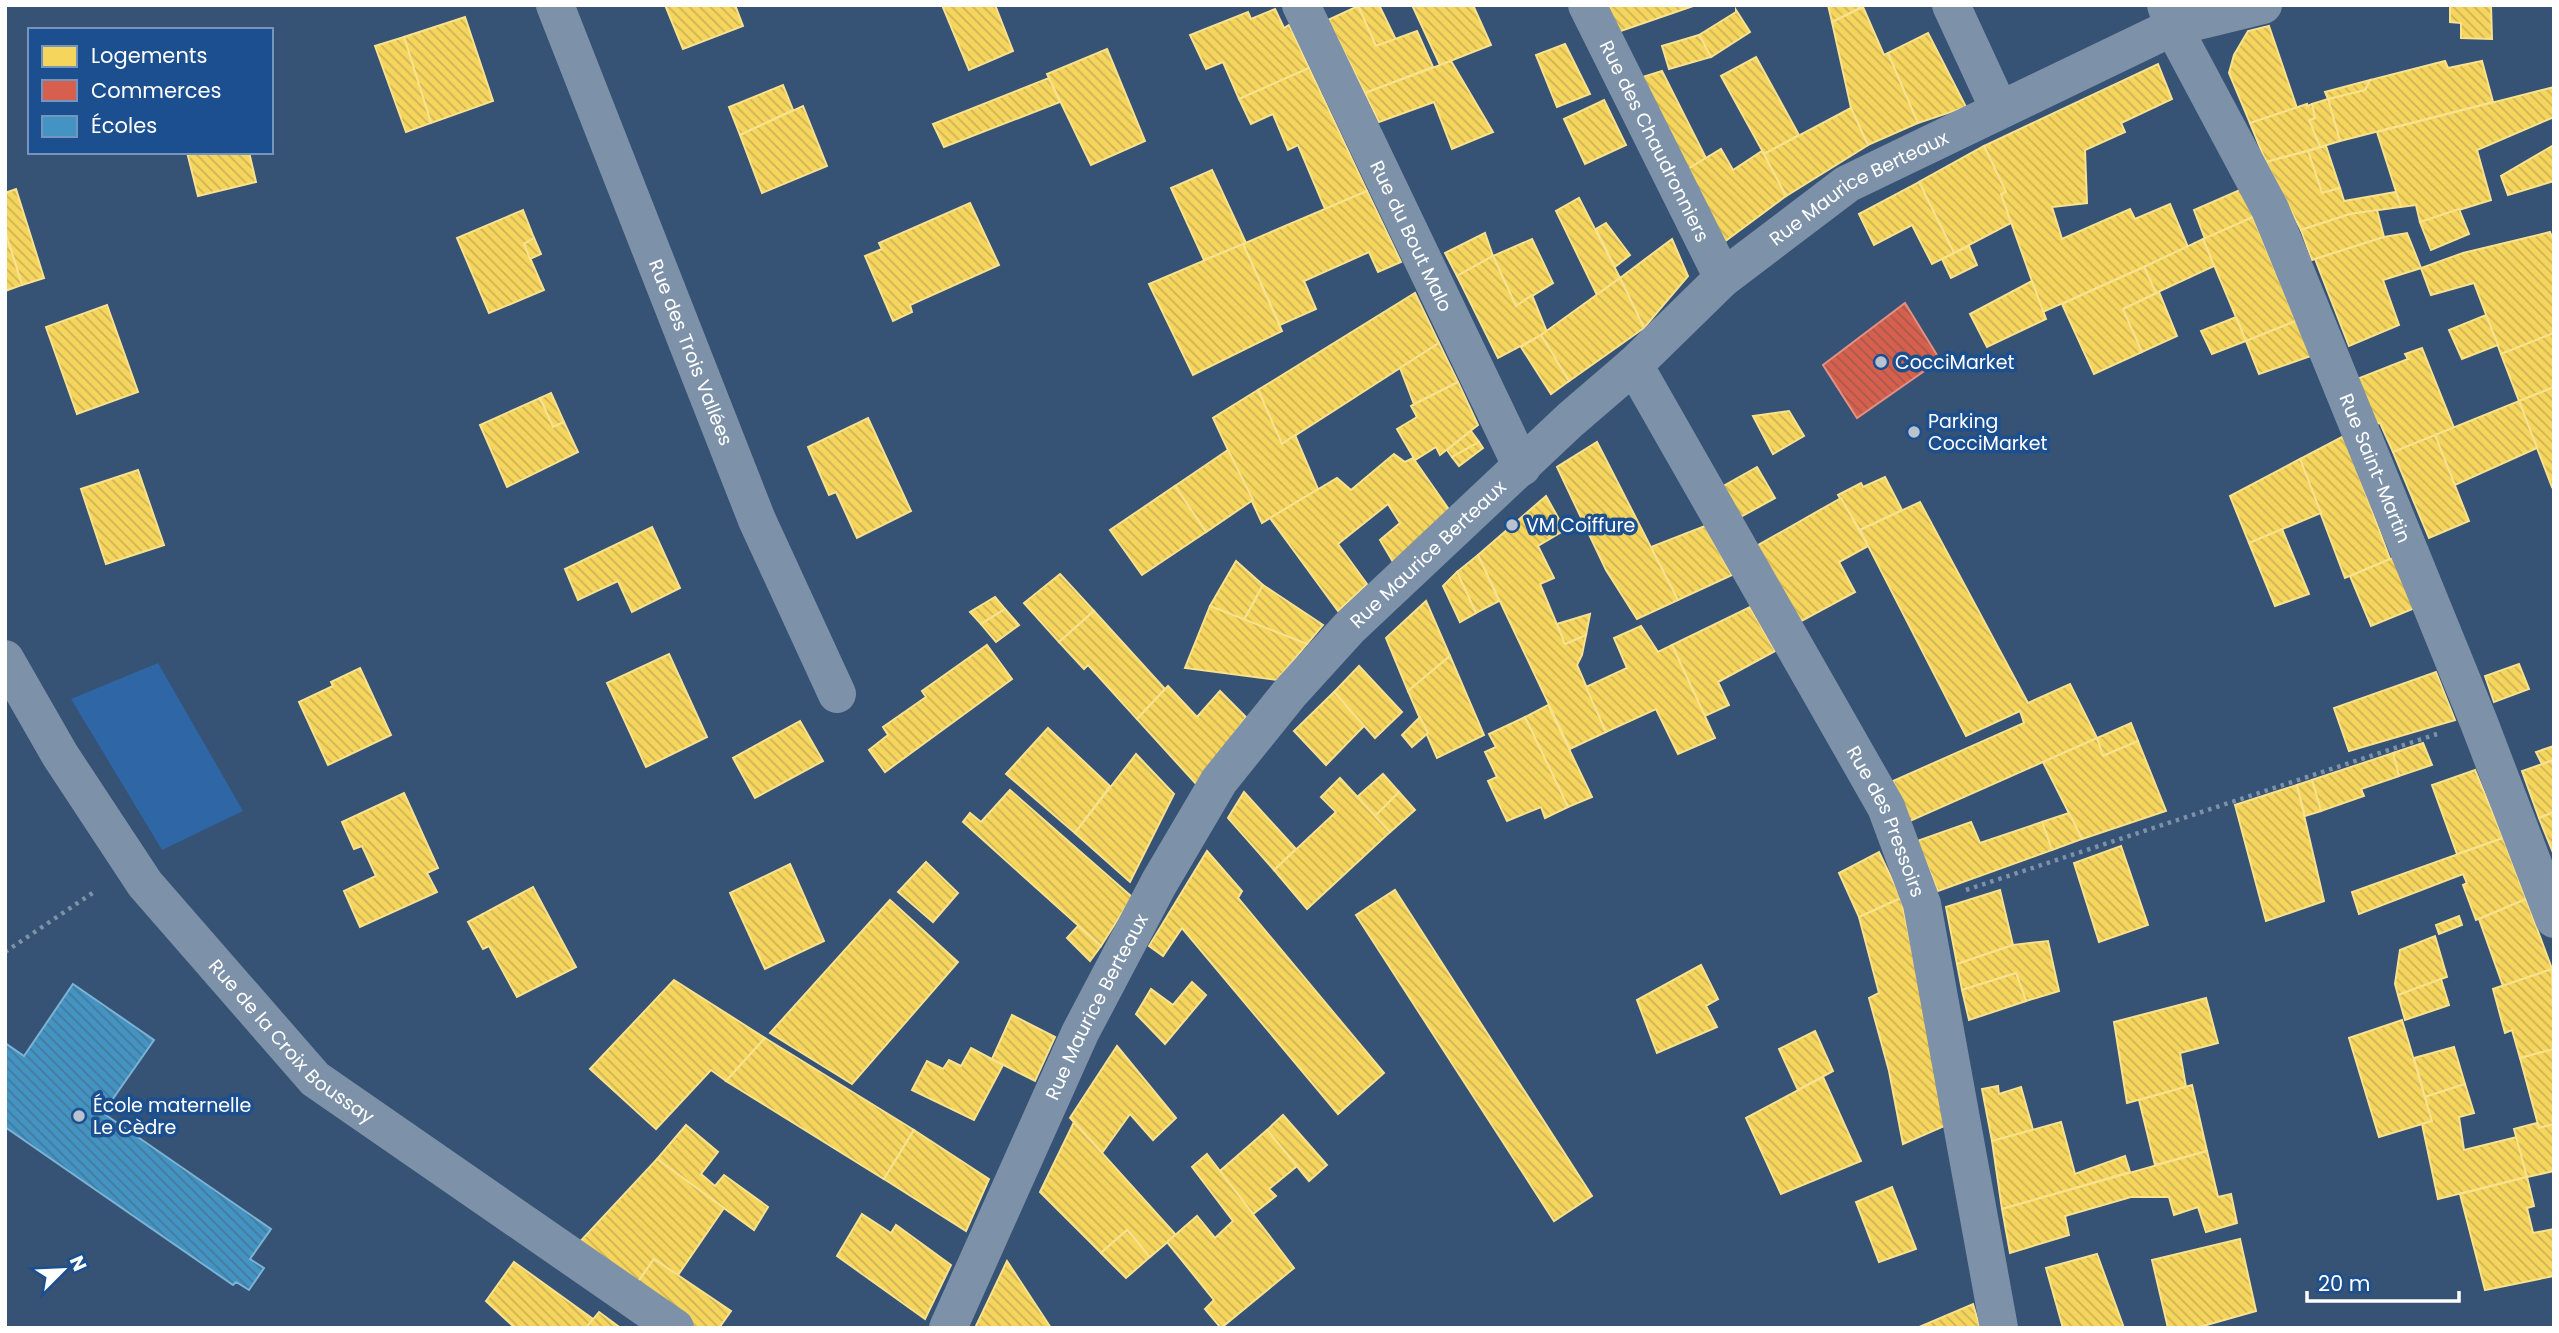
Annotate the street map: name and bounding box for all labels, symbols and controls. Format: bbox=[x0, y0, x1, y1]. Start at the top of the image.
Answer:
legend bbox=[28, 28, 273, 154]
street label: Rue des Chaudronniers bbox=[1593, 36, 1716, 246]
text: Logements bbox=[91, 41, 207, 70]
text: Commerces bbox=[91, 76, 222, 105]
text: Écoles bbox=[91, 111, 157, 140]
street label: Rue Maurice Berteaux bbox=[1763, 124, 1953, 252]
street label: Rue du Bout Malo bbox=[1364, 156, 1459, 316]
street label: Rue des Trois Vallées bbox=[642, 255, 740, 449]
place label: CocciMarket bbox=[1895, 349, 2014, 376]
marker: CocciMarket bbox=[1873, 354, 1889, 370]
street label: Rue Saint-Martin bbox=[2333, 389, 2418, 547]
place label: Parking CocciMarket bbox=[1928, 408, 2047, 457]
marker: Parking CocciMarket bbox=[1906, 424, 1922, 440]
street label: Rue Maurice Berteaux bbox=[1344, 474, 1512, 634]
place label: VM Coiffure bbox=[1526, 512, 1635, 539]
marker: VM Coiffure bbox=[1504, 517, 1520, 533]
street label: Rue des Pressoirs bbox=[1840, 741, 1932, 901]
street label: Rue Maurice Berteaux bbox=[1038, 909, 1154, 1104]
street label: Rue de la Croix Boussay bbox=[203, 953, 380, 1130]
place label: École maternelle Le Cèdre bbox=[93, 1092, 251, 1141]
marker: École maternelle Le Cèdre bbox=[71, 1108, 87, 1124]
north arrow bbox=[28, 1235, 98, 1305]
text: N bbox=[63, 1251, 93, 1275]
scale bar bbox=[2307, 1260, 2459, 1304]
text: 20 m bbox=[2318, 1269, 2371, 1298]

